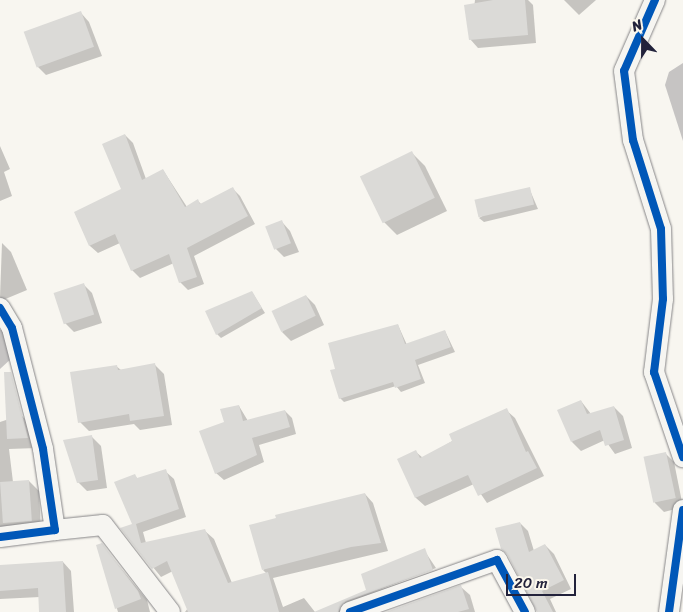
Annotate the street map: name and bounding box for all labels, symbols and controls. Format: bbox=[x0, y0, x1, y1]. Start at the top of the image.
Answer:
text: N bbox=[628, 12, 646, 39]
north arrow bbox=[618, 15, 668, 65]
scale bar bbox=[508, 564, 578, 596]
text: 20 m bbox=[514, 570, 548, 596]

